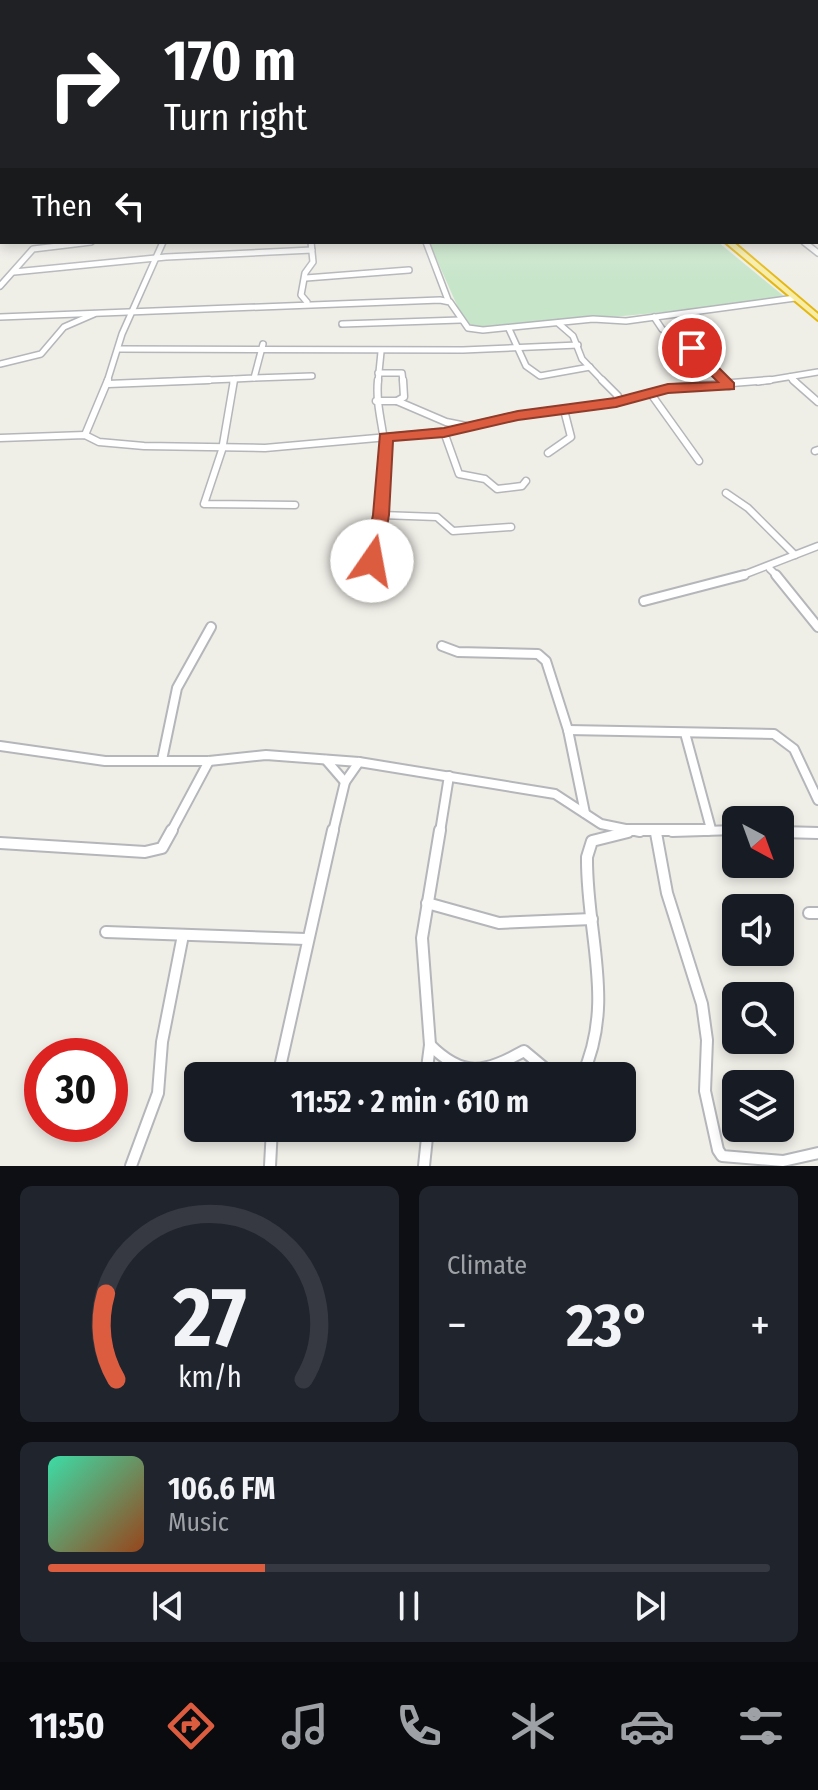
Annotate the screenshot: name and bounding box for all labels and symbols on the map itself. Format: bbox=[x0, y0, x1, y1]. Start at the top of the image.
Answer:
pin bbox=[658, 314, 726, 382]
position arrow bbox=[330, 519, 414, 603]
north arrow bbox=[722, 806, 794, 878]
speed limit sign: 30 bbox=[24, 1038, 128, 1142]

